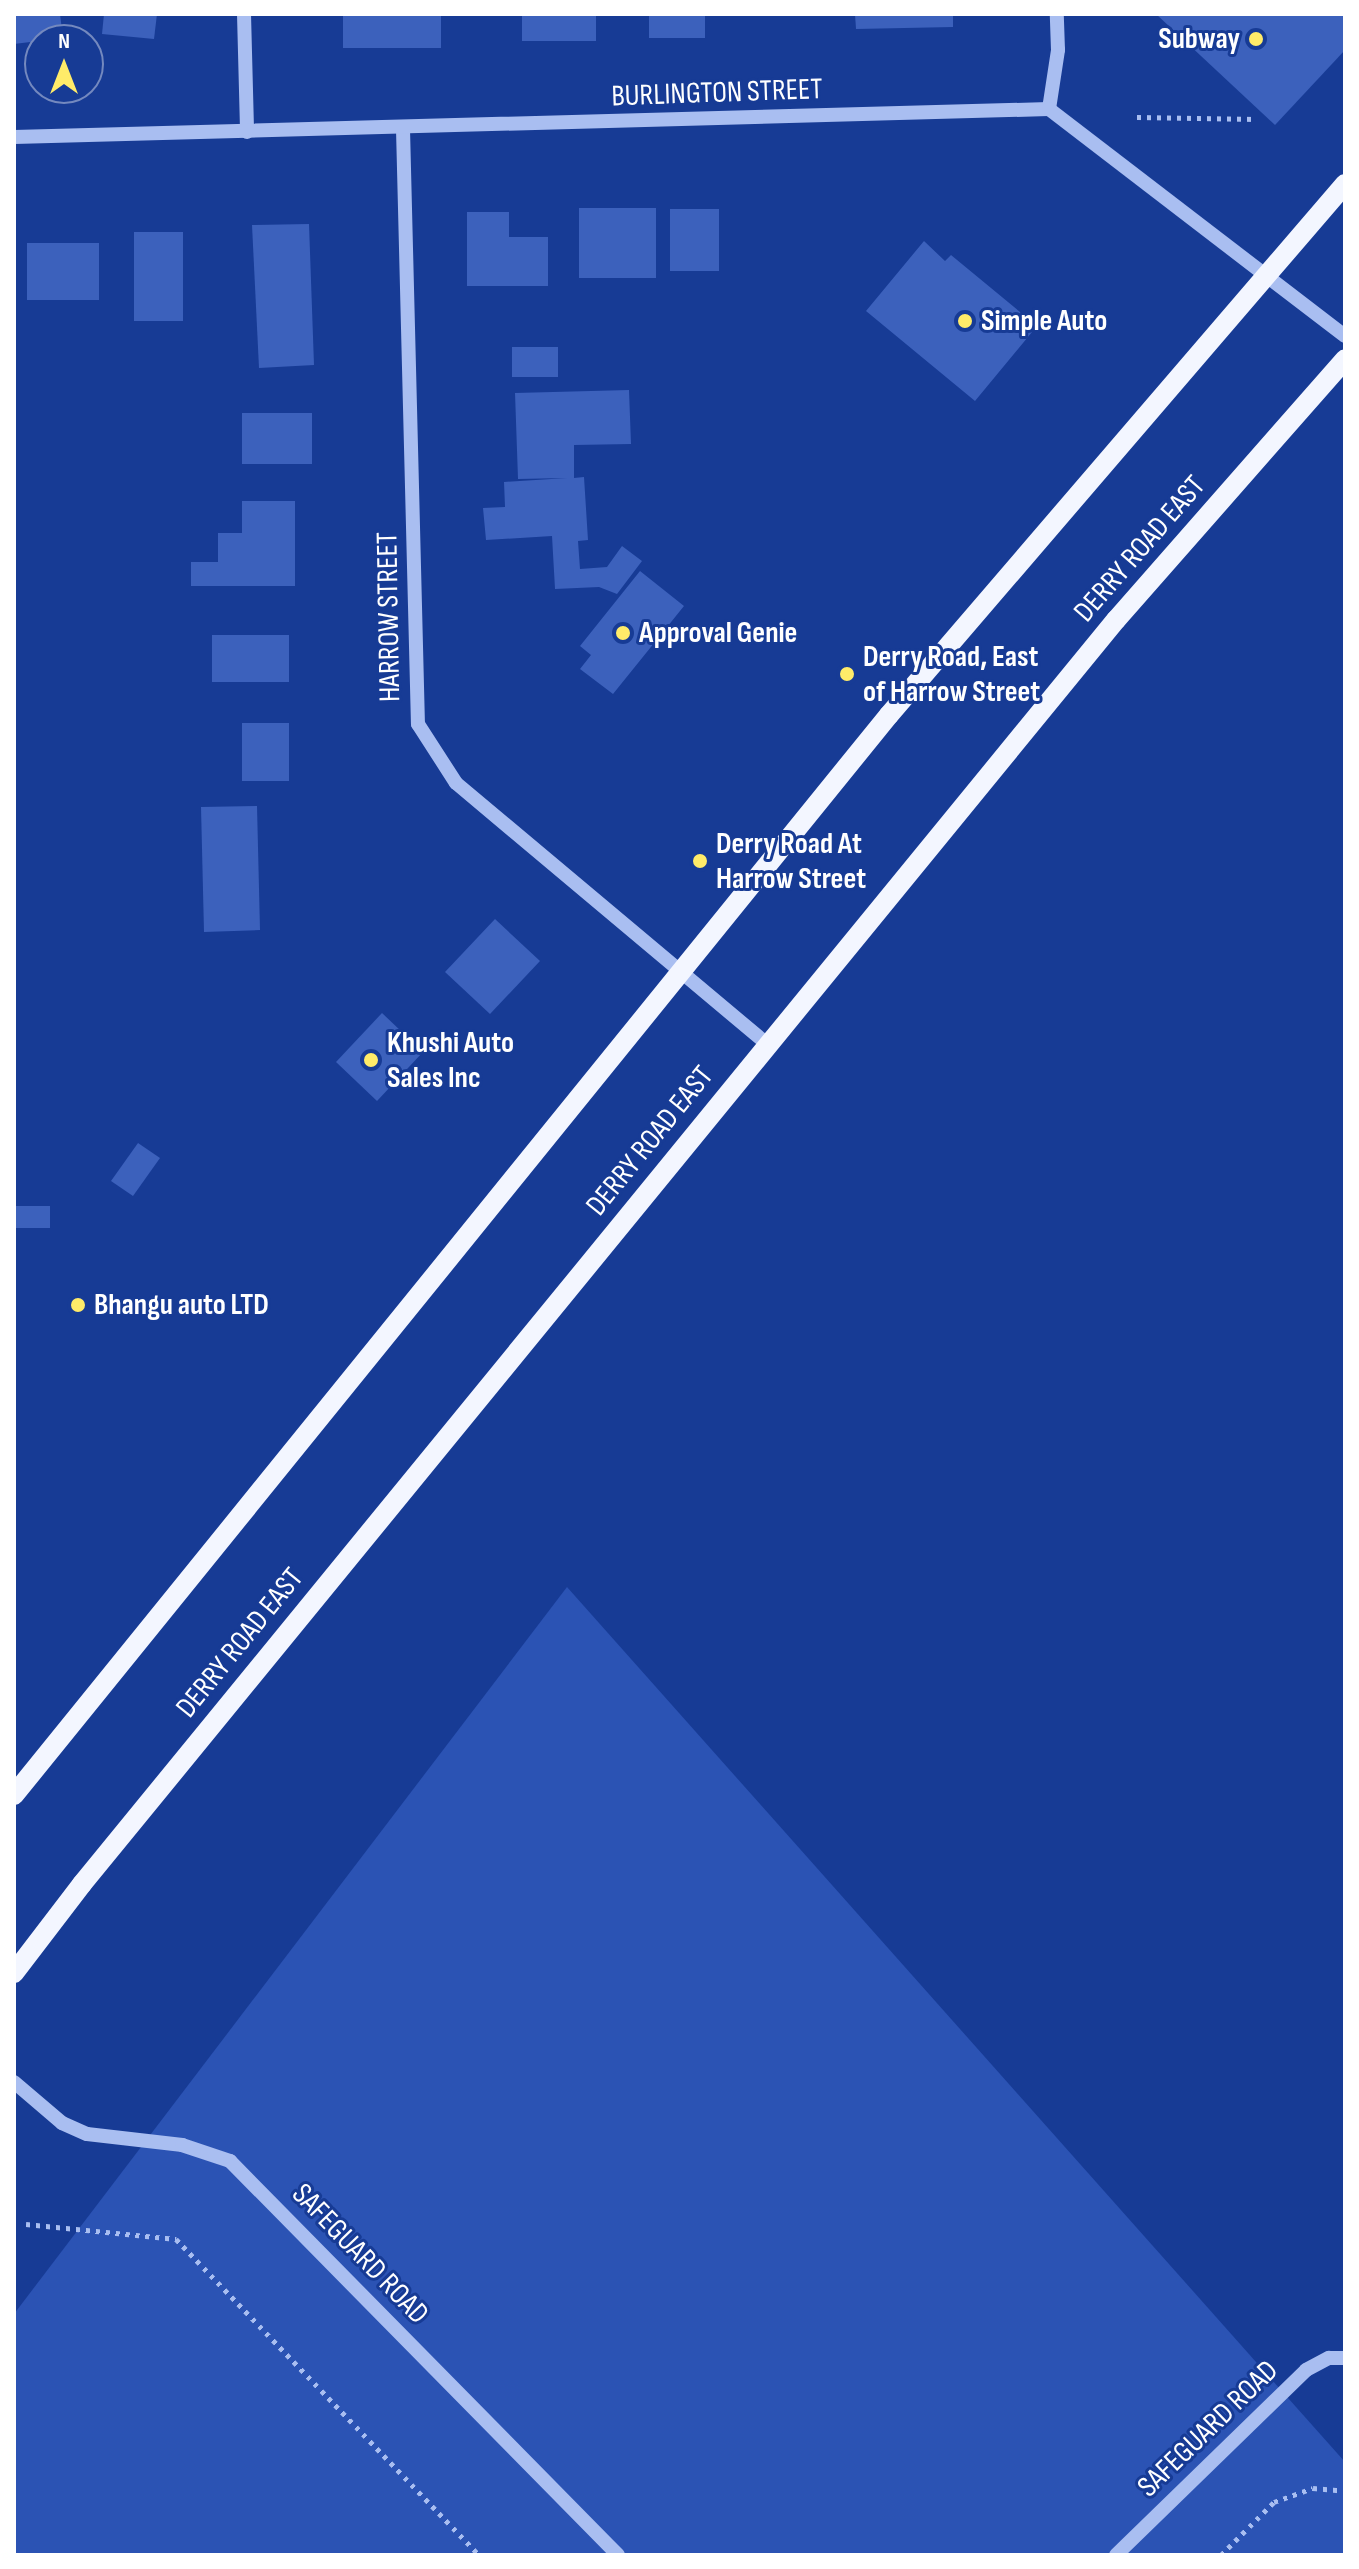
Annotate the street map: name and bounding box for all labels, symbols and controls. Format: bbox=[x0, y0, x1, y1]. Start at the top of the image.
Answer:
place label: Subway bbox=[1158, 21, 1240, 57]
north arrow bbox=[24, 24, 104, 104]
text: N bbox=[58, 28, 70, 55]
marker: Subway bbox=[1247, 30, 1265, 48]
street label: BURLINGTON STREET bbox=[611, 71, 823, 115]
place label: Simple Auto bbox=[981, 303, 1107, 339]
marker: Simple Auto bbox=[956, 312, 974, 330]
street label: DERRY ROAD EAST bbox=[1067, 468, 1213, 630]
street label: HARROW STREET bbox=[370, 532, 408, 702]
place label: Approval Genie bbox=[639, 615, 797, 651]
marker: Approval Genie bbox=[614, 624, 632, 642]
place label: Derry Road, East of Harrow Street bbox=[863, 639, 1040, 710]
marker: Derry Road, East of Harrow Street bbox=[838, 665, 856, 683]
place label: Derry Road At Harrow Street bbox=[716, 826, 866, 896]
marker: Derry Road At Harrow Street bbox=[691, 852, 709, 870]
place label: Khushi Auto Sales Inc bbox=[387, 1025, 514, 1096]
marker: Khushi Auto Sales Inc bbox=[362, 1051, 380, 1069]
street label: DERRY ROAD EAST bbox=[579, 1059, 721, 1223]
place label: Bhangu auto LTD bbox=[94, 1287, 269, 1323]
marker: Bhangu auto LTD bbox=[69, 1296, 87, 1314]
street label: DERRY ROAD EAST bbox=[169, 1561, 311, 1725]
street label: SAFEGUARD ROAD bbox=[284, 2176, 436, 2332]
street label: SAFEGUARD ROAD bbox=[1130, 2353, 1286, 2505]

